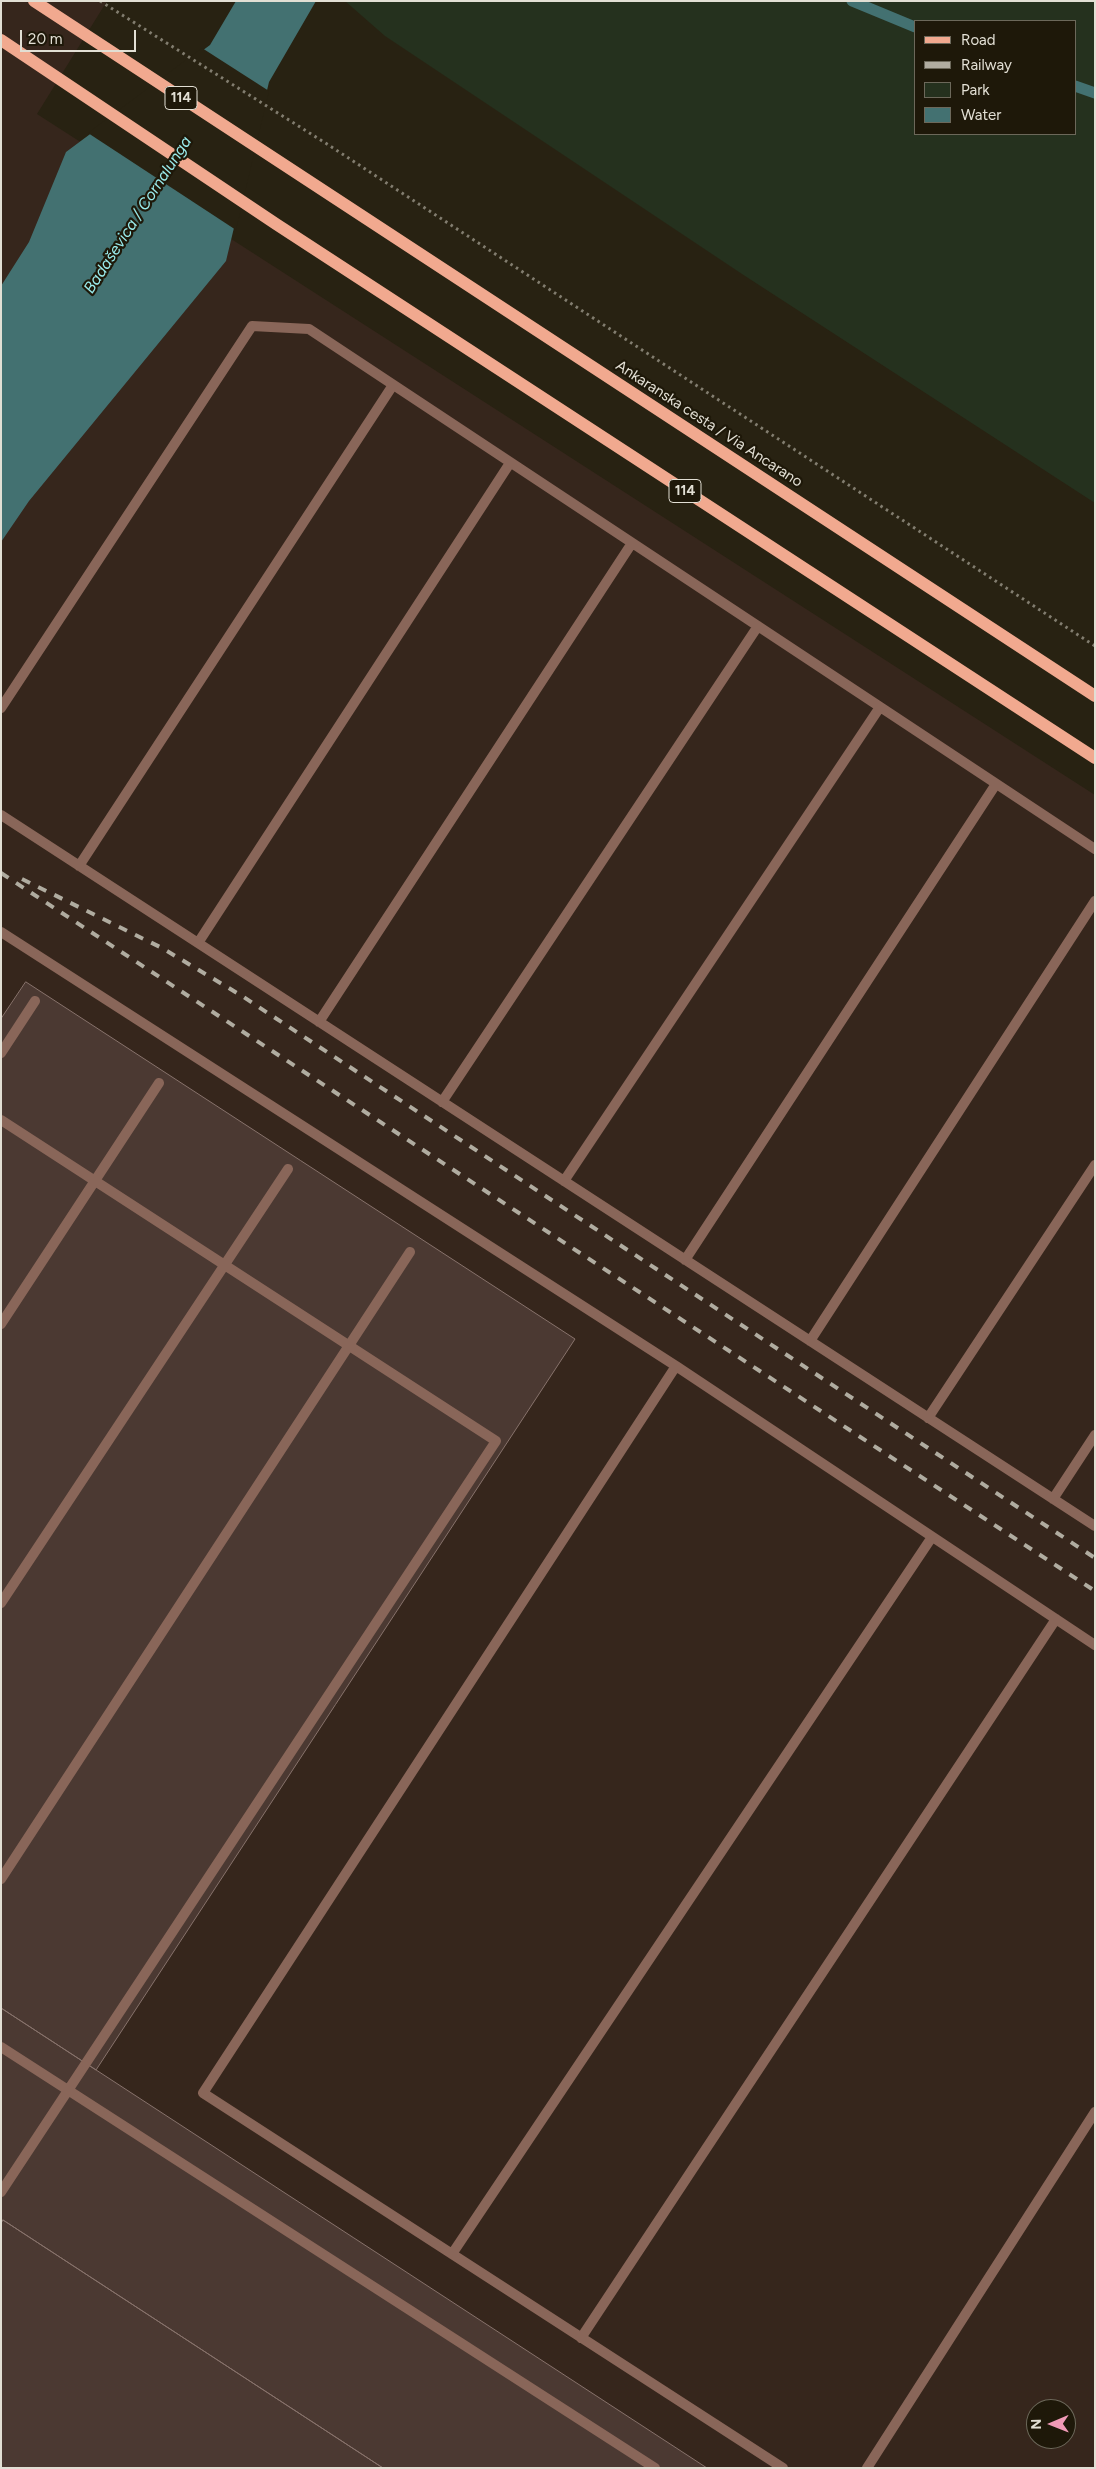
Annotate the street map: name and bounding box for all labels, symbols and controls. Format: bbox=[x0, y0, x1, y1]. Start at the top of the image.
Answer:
scale bar bbox=[22, 20, 139, 52]
legend bbox=[914, 20, 1076, 135]
text: 20 m bbox=[28, 30, 62, 48]
text: Road bbox=[961, 31, 996, 49]
text: Railway bbox=[961, 56, 1012, 74]
text: Park bbox=[961, 81, 990, 99]
road number: 114 bbox=[165, 86, 197, 110]
text: Water bbox=[961, 106, 1001, 124]
water label: Badaševica / Cornalunga bbox=[80, 133, 196, 297]
street label: Ankaranska cesta / Via Ancarano bbox=[612, 357, 806, 491]
road number: 114 bbox=[669, 480, 701, 502]
north arrow bbox=[1026, 2399, 1076, 2449]
text: N bbox=[1028, 2419, 1045, 2430]

